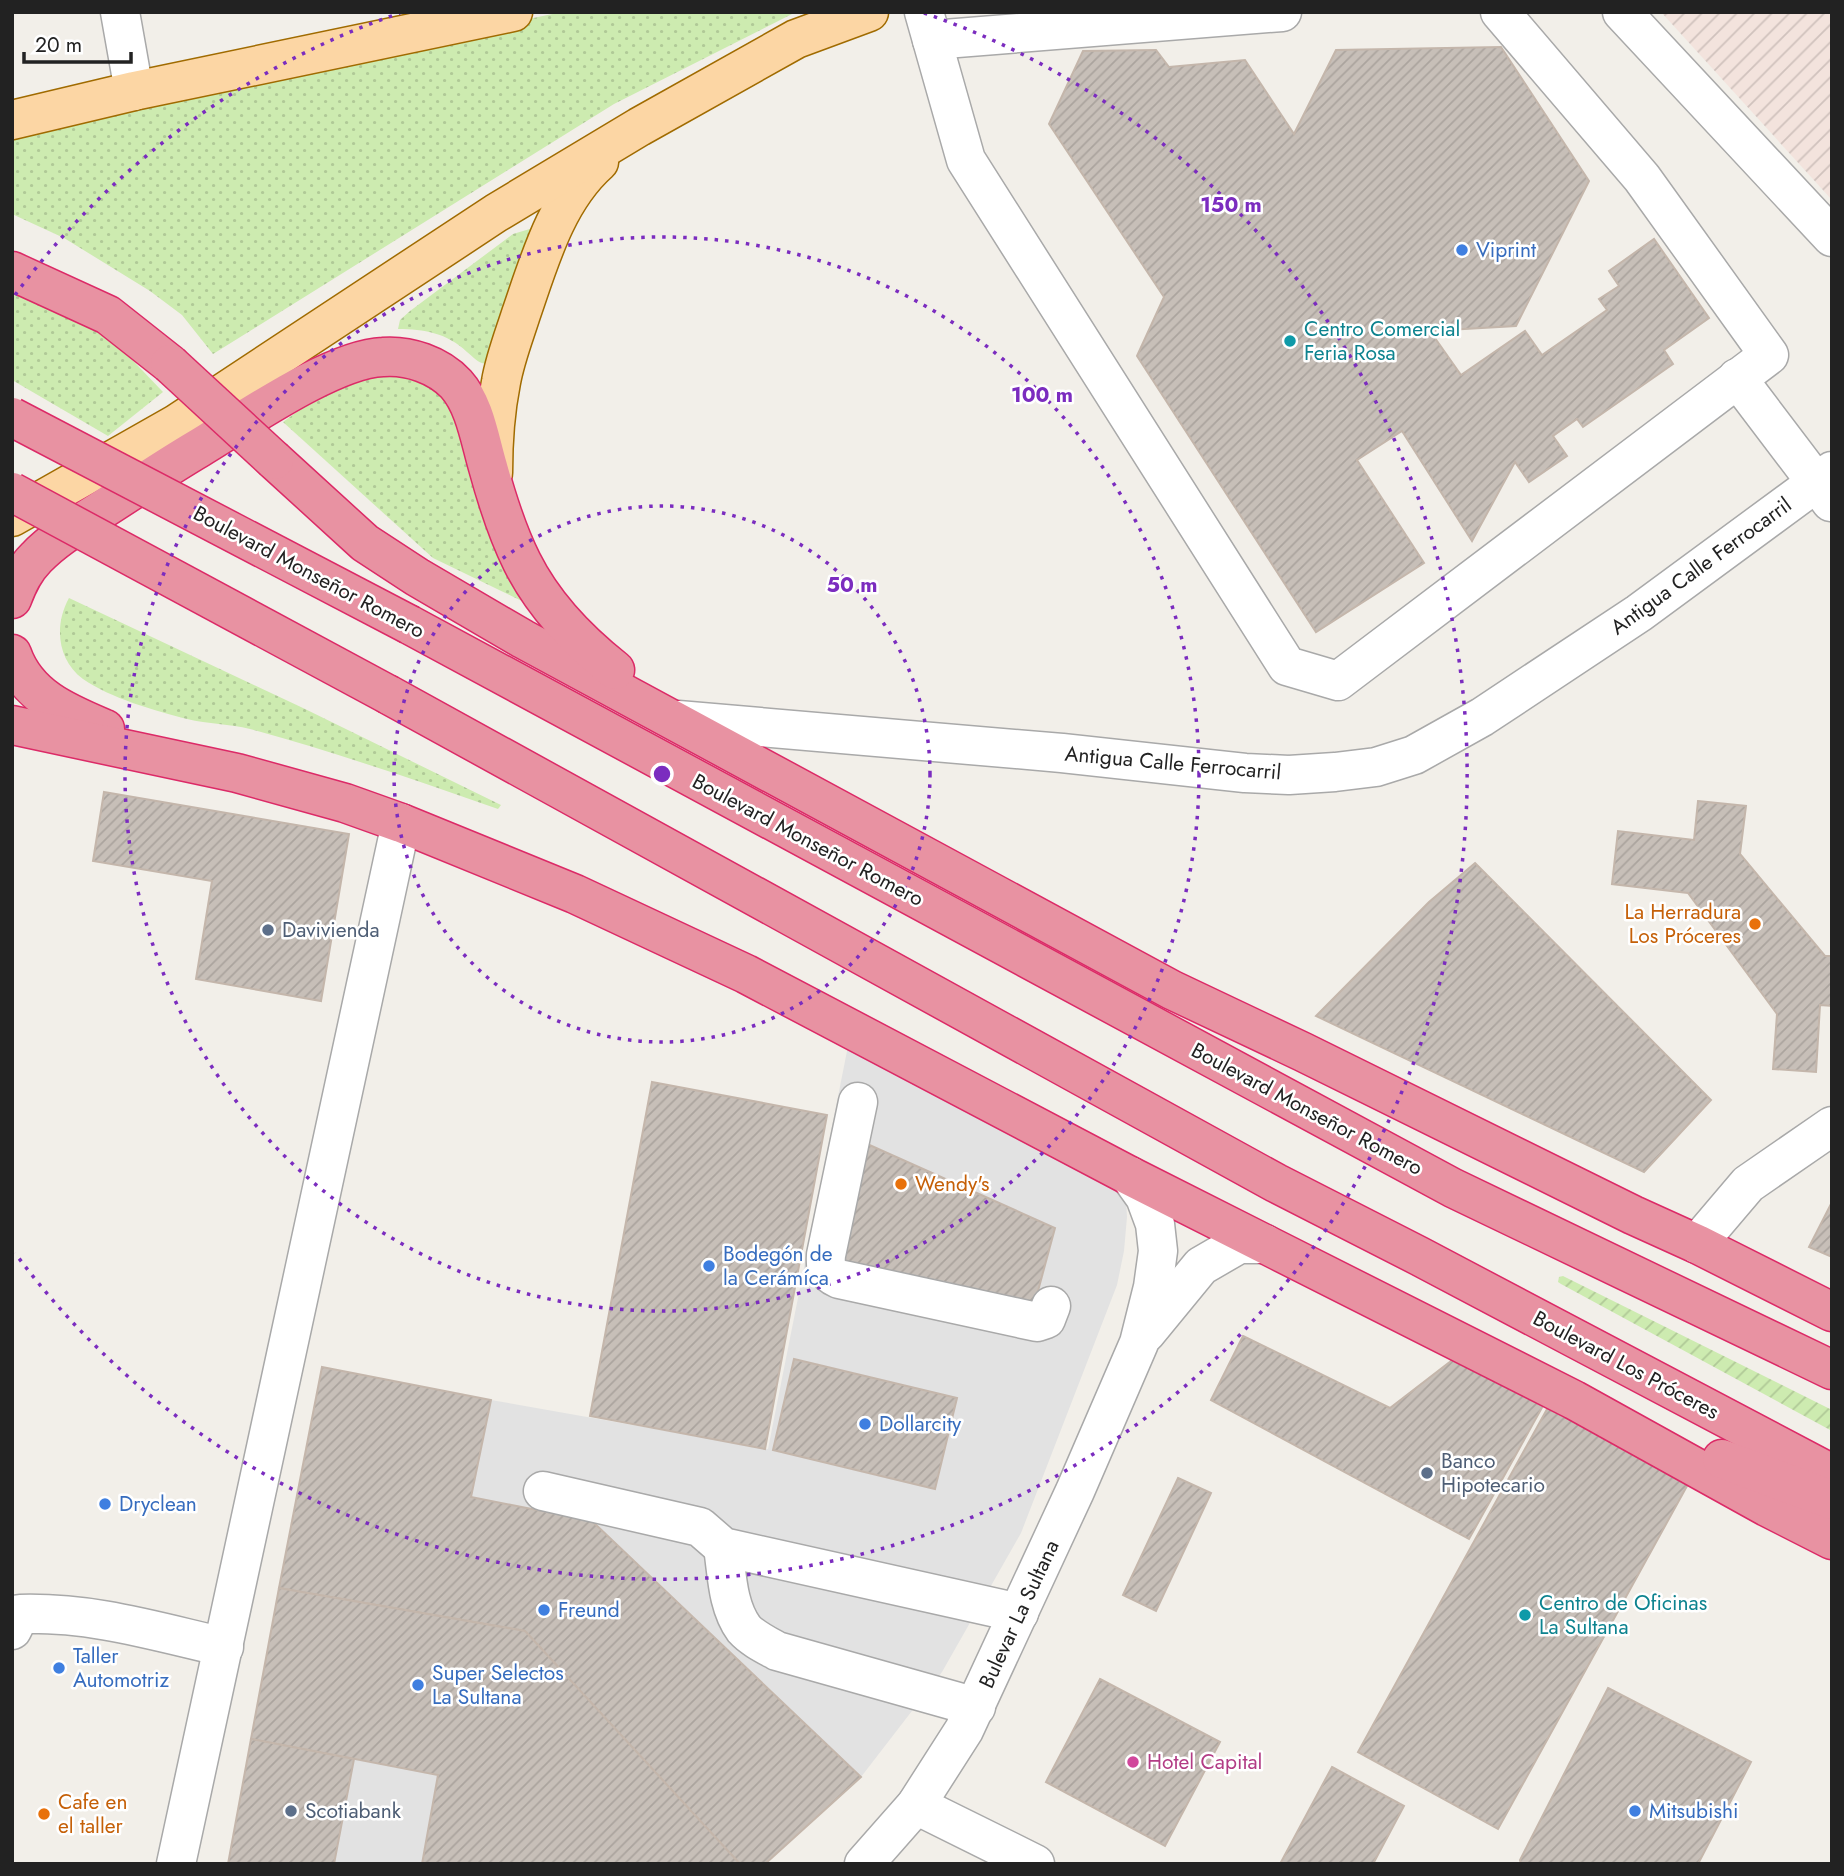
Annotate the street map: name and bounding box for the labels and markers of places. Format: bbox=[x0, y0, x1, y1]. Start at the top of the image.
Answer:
place label: Viprint bbox=[1476, 235, 1536, 265]
marker: Viprint bbox=[1454, 242, 1470, 258]
place label: Centro Comercial Feria Rosa bbox=[1304, 314, 1460, 368]
marker: Centro Comercial Feria Rosa bbox=[1282, 333, 1298, 349]
centre of rings bbox=[650, 762, 674, 786]
place label: La Herradura Los Próceres bbox=[1625, 897, 1741, 951]
place label: Davivienda bbox=[282, 915, 380, 945]
marker: La Herradura Los Próceres bbox=[1747, 916, 1763, 932]
marker: Davivienda bbox=[260, 922, 276, 938]
place label: Wendy's bbox=[915, 1169, 990, 1199]
marker: Wendy's bbox=[893, 1176, 909, 1192]
place label: Bodegón de la Cerámíca bbox=[723, 1239, 833, 1293]
marker: Bodegón de la Cerámíca bbox=[701, 1258, 717, 1274]
place label: Dollarcity bbox=[879, 1409, 962, 1439]
marker: Dollarcity bbox=[857, 1416, 873, 1432]
place label: Banco Hipotecario bbox=[1441, 1446, 1545, 1500]
marker: Banco Hipotecario bbox=[1419, 1465, 1435, 1481]
place label: Dryclean bbox=[119, 1489, 197, 1519]
marker: Dryclean bbox=[97, 1496, 113, 1512]
place label: Centro de Oficinas La Sultana bbox=[1539, 1588, 1707, 1642]
place label: Freund bbox=[558, 1595, 620, 1625]
marker: Freund bbox=[536, 1602, 552, 1618]
marker: Centro de Oficinas La Sultana bbox=[1517, 1607, 1533, 1623]
place label: Taller Automotriz bbox=[73, 1641, 170, 1695]
place label: Super Selectos La Sultana bbox=[432, 1658, 564, 1712]
marker: Taller Automotriz bbox=[51, 1660, 67, 1676]
marker: Super Selectos La Sultana bbox=[410, 1677, 426, 1693]
place label: Hotel Capital bbox=[1147, 1747, 1262, 1777]
marker: Hotel Capital bbox=[1125, 1754, 1141, 1770]
place label: Cafe en el taller bbox=[58, 1787, 127, 1841]
place label: Scotiabank bbox=[305, 1796, 402, 1826]
place label: Mitsubishi bbox=[1649, 1796, 1738, 1826]
marker: Scotiabank bbox=[283, 1803, 299, 1819]
marker: Mitsubishi bbox=[1627, 1803, 1643, 1819]
marker: Cafe en el taller bbox=[36, 1806, 52, 1822]

